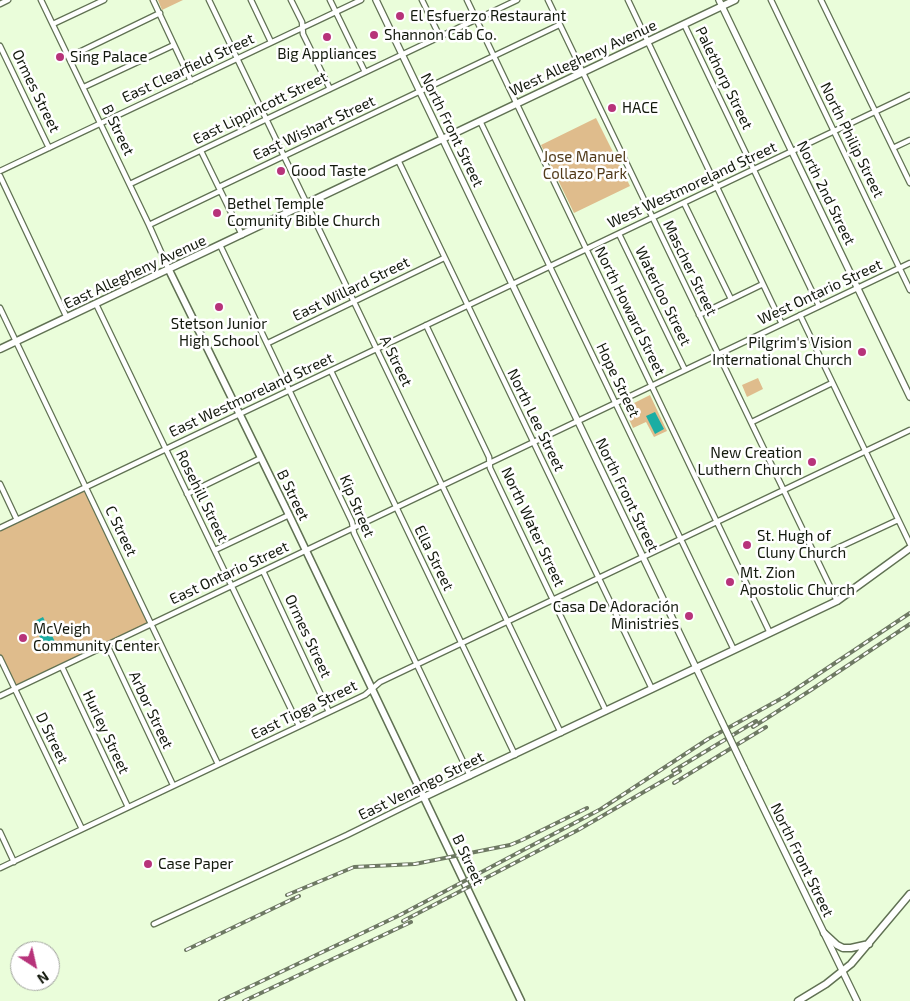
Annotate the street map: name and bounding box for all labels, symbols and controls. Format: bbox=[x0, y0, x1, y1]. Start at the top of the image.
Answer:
place label: El Esfuerzo Restaurant bbox=[410, 7, 566, 25]
marker: El Esfuerzo Restaurant bbox=[394, 10, 406, 22]
street label: West Allegheny Avenue bbox=[507, 16, 659, 100]
street label: Palethorp Street bbox=[691, 24, 757, 132]
place label: Shannon Cab Co. bbox=[384, 26, 497, 44]
street label: East Clearfield Street bbox=[119, 29, 257, 107]
marker: Shannon Cab Co. bbox=[368, 29, 380, 41]
marker: Big Appliances bbox=[321, 31, 333, 43]
place label: Big Appliances bbox=[277, 45, 377, 63]
street label: Ormes Street bbox=[8, 47, 64, 135]
place label: Sing Palace bbox=[70, 48, 148, 66]
marker: Sing Palace bbox=[54, 51, 66, 63]
street label: East Lippincott Street bbox=[190, 68, 330, 148]
street label: North Front Street bbox=[417, 70, 487, 190]
street label: North Philip Street bbox=[816, 79, 888, 201]
street label: East Wishart Street bbox=[250, 92, 378, 164]
place label: HACE bbox=[622, 99, 658, 117]
street label: B Street bbox=[98, 102, 138, 158]
marker: HACE bbox=[606, 102, 618, 114]
street label: West Westmoreland Street bbox=[605, 138, 779, 232]
street label: North 2nd Street bbox=[793, 138, 859, 248]
park label: Jose Manuel Collazo Park bbox=[543, 148, 627, 183]
place label: Good Taste bbox=[291, 162, 366, 180]
marker: Good Taste bbox=[275, 165, 287, 177]
place label: Bethel Temple Comunity Bible Church bbox=[227, 195, 380, 230]
marker: Bethel Temple Comunity Bible Church bbox=[211, 207, 223, 219]
street label: Mascher Street bbox=[659, 217, 721, 319]
street label: East Allegheny Avenue bbox=[61, 231, 209, 313]
street label: Waterloo Street bbox=[631, 243, 695, 349]
street label: North Howard Street bbox=[591, 244, 669, 378]
street label: East Willard Street bbox=[290, 253, 412, 325]
street label: West Ontario Street bbox=[755, 255, 885, 329]
marker: Stetson Junior High School bbox=[213, 301, 225, 313]
place label: Stetson Junior High School bbox=[171, 315, 267, 350]
street label: A Street bbox=[376, 333, 416, 389]
place label: Pilgrim's Vision International Church bbox=[712, 334, 852, 369]
street label: Hope Street bbox=[592, 340, 644, 420]
marker: Pilgrim's Vision International Church bbox=[856, 346, 868, 358]
street label: East Westmoreland Street bbox=[166, 349, 336, 441]
street label: North Lee Street bbox=[503, 366, 569, 474]
street label: North Front Street bbox=[592, 435, 662, 555]
place label: New Creation Luthern Church bbox=[697, 444, 802, 479]
street label: Rosehill Street bbox=[172, 447, 232, 545]
marker: New Creation Luthern Church bbox=[806, 456, 818, 468]
street label: North Water Street bbox=[497, 464, 569, 590]
street label: B Street bbox=[273, 467, 313, 523]
street label: Kip Street bbox=[336, 472, 378, 540]
street label: C Street bbox=[101, 503, 141, 559]
street label: Ella Street bbox=[410, 522, 458, 594]
place label: St. Hugh of Cluny Church bbox=[757, 527, 846, 562]
street label: East Ontario Street bbox=[167, 538, 291, 608]
marker: St. Hugh of Cluny Church bbox=[741, 539, 753, 551]
place label: Mt. Zion Apostolic Church bbox=[740, 564, 855, 599]
marker: Mt. Zion Apostolic Church bbox=[724, 576, 736, 588]
street label: Ormes Street bbox=[281, 591, 335, 681]
place label: Casa De Adoración Ministries bbox=[553, 598, 679, 633]
marker: Casa De Adoración Ministries bbox=[683, 610, 695, 622]
place label: McVeigh Community Center bbox=[33, 620, 159, 655]
marker: McVeigh Community Center bbox=[17, 632, 29, 644]
street label: Arbor Street bbox=[125, 668, 177, 752]
street label: East Tioga Street bbox=[248, 677, 360, 743]
street label: Hurley Street bbox=[79, 687, 133, 777]
street label: D Street bbox=[32, 709, 72, 767]
street label: East Venango Street bbox=[355, 748, 487, 824]
street label: North Front Street bbox=[767, 800, 837, 920]
street label: B Street bbox=[448, 832, 488, 888]
place label: Case Paper bbox=[158, 855, 234, 873]
marker: Case Paper bbox=[142, 858, 154, 870]
north arrow bbox=[10, 941, 60, 991]
text: N bbox=[34, 968, 52, 988]

